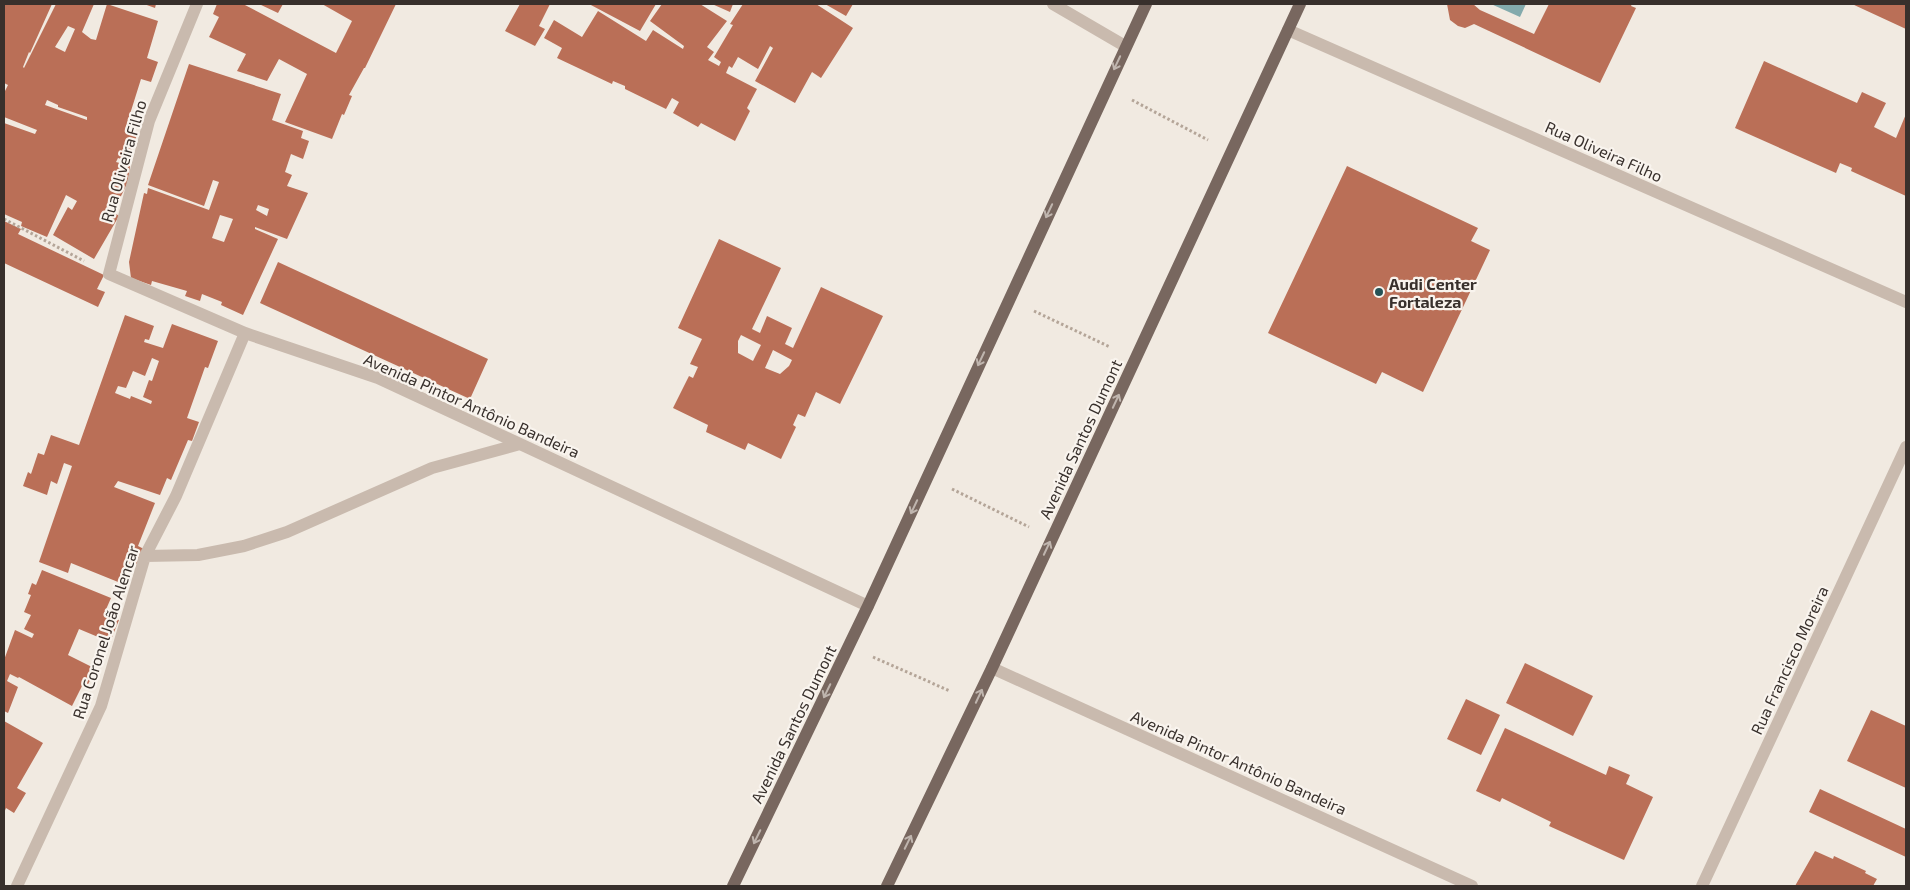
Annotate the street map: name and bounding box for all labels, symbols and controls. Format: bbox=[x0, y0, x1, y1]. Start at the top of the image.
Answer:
one-way arrow bbox=[1112, 55, 1121, 70]
street label: Rua Oliveira Filho bbox=[96, 98, 150, 224]
street label: Rua Oliveira Filho bbox=[1542, 117, 1666, 185]
one-way arrow bbox=[1044, 203, 1054, 218]
place label: Audi Center Fortaleza bbox=[1389, 274, 1477, 311]
marker: Audi Center Fortaleza bbox=[1373, 286, 1385, 298]
street label: Avenida Pintor Antônio Bandeira bbox=[361, 349, 583, 461]
one-way arrow bbox=[976, 351, 986, 366]
street label: Avenida Santos Dumont bbox=[1035, 356, 1125, 522]
one-way arrow bbox=[1111, 394, 1121, 409]
one-way arrow bbox=[909, 499, 918, 514]
one-way arrow bbox=[1043, 541, 1053, 556]
street label: Rua Coronel João Alencar bbox=[68, 542, 142, 721]
street label: Rua Francisco Moreira bbox=[1746, 583, 1832, 737]
street label: Avenida Santos Dumont bbox=[746, 642, 840, 806]
one-way arrow bbox=[822, 683, 832, 698]
one-way arrow bbox=[974, 689, 984, 704]
street label: Avenida Pintor Antônio Bandeira bbox=[1128, 706, 1350, 818]
one-way arrow bbox=[752, 829, 761, 844]
one-way arrow bbox=[904, 835, 914, 850]

